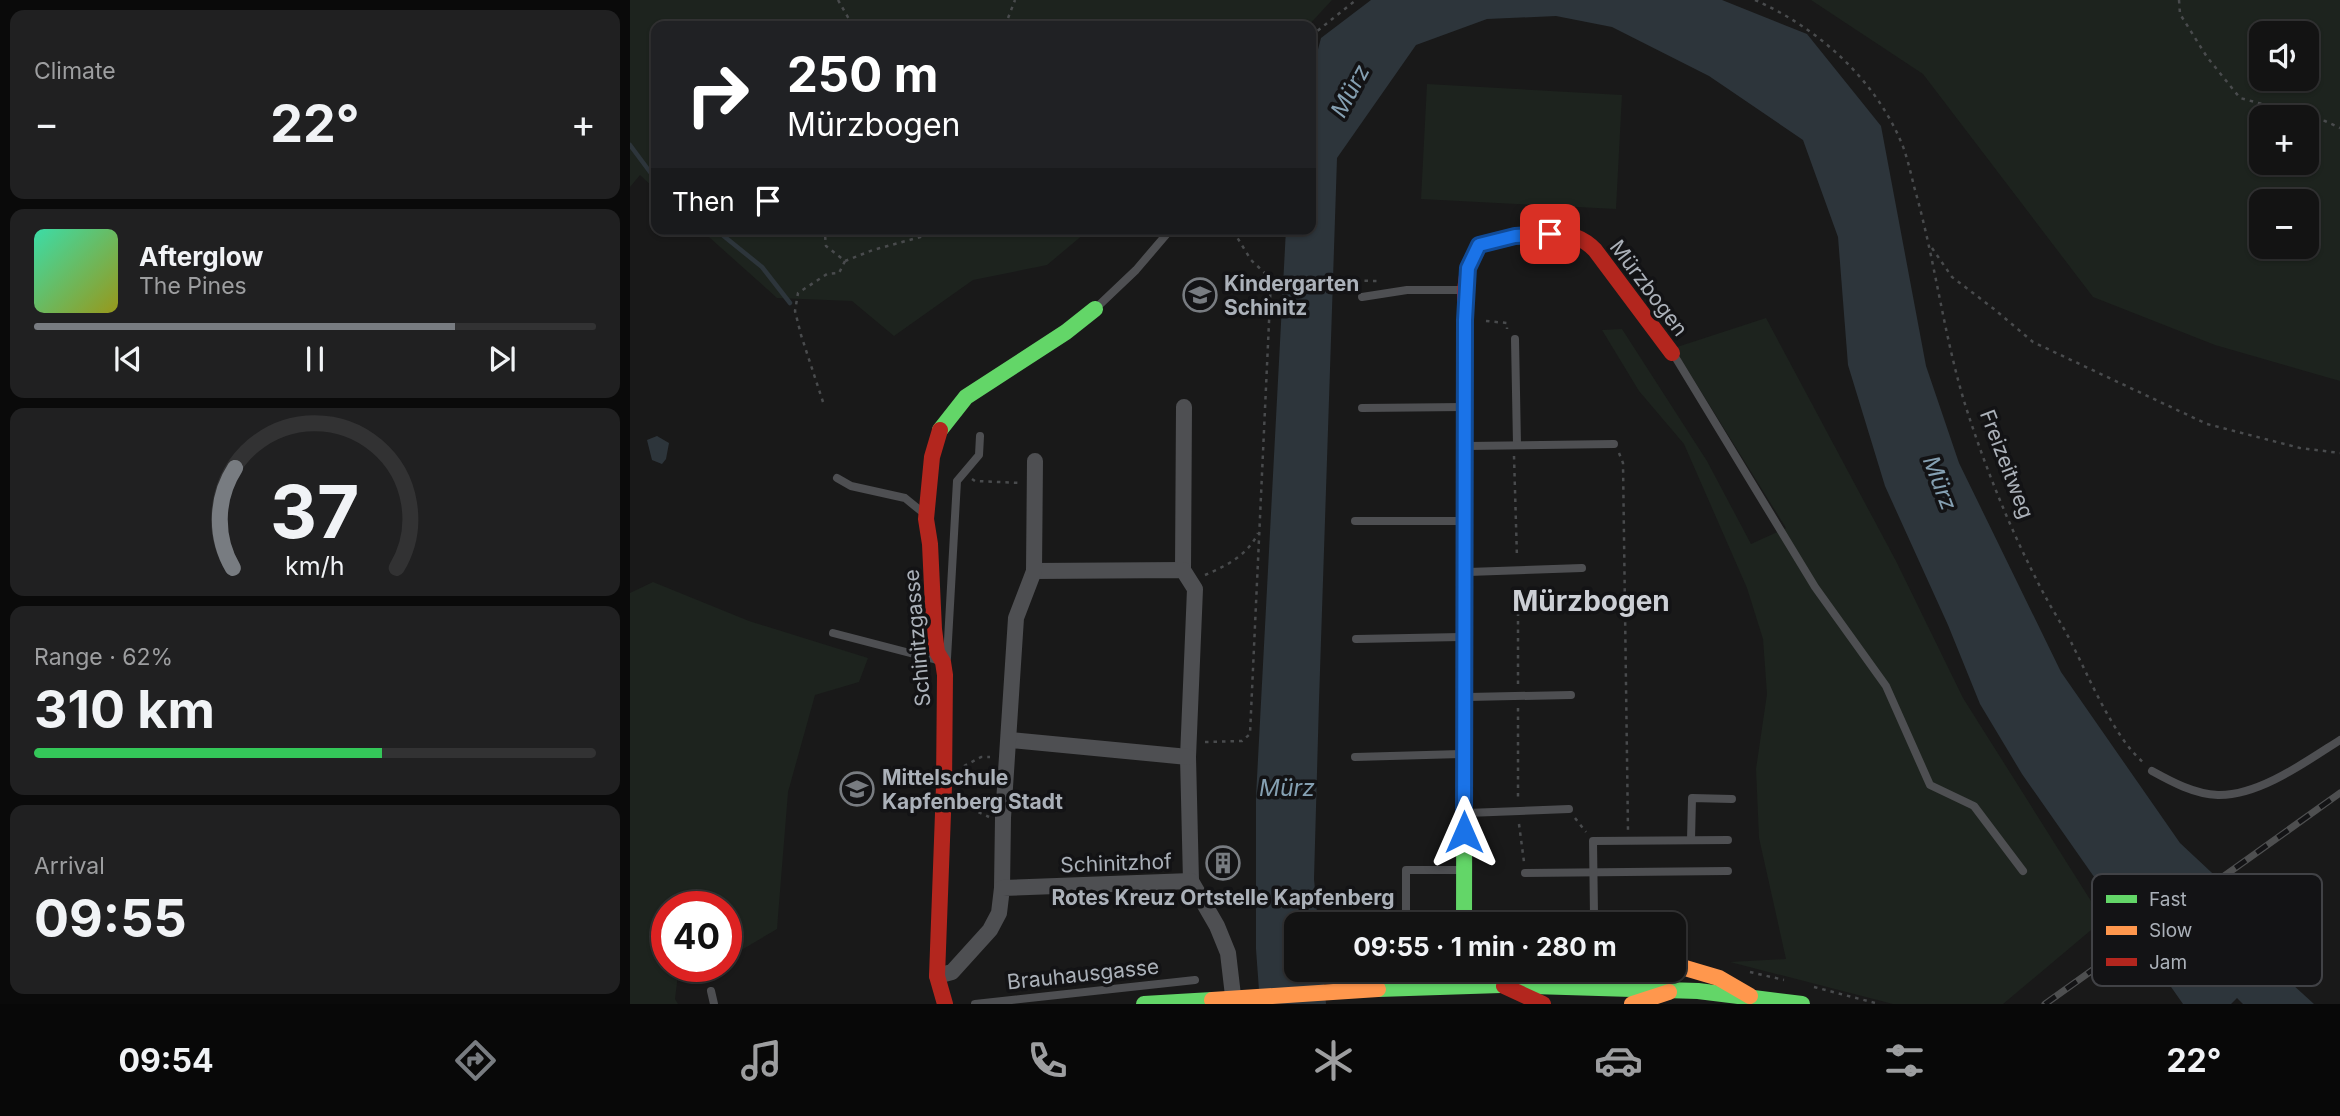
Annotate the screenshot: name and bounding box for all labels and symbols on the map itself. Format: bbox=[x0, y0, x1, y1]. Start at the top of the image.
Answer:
water label: Mürz bbox=[1325, 60, 1376, 122]
pin bbox=[1520, 204, 1580, 264]
street label: Mürzbogen bbox=[1605, 235, 1693, 341]
place label: Kindergarten Schinitz bbox=[1224, 271, 1359, 320]
school or university icon: Kindergarten Schinitz bbox=[1181, 276, 1219, 314]
street label: Freizeitweg bbox=[1975, 406, 2039, 522]
water label: Mürz bbox=[1917, 452, 1963, 514]
street label: Schinitzgasse bbox=[899, 568, 935, 708]
district label: Mürzbogen bbox=[1512, 584, 1670, 618]
place label: Mittelschule Kapfenberg Stadt bbox=[882, 765, 1063, 814]
school or university icon: Mittelschule Kapfenberg Stadt bbox=[838, 770, 876, 808]
water label: Mürz bbox=[1259, 774, 1315, 802]
position arrow bbox=[1427, 795, 1501, 869]
building icon: Rotes Kreuz Ortstelle Kapfenberg bbox=[1204, 844, 1242, 882]
street label: Schinitzhof bbox=[1060, 849, 1172, 877]
legend bbox=[2092, 874, 2322, 986]
place label: Rotes Kreuz Ortstelle Kapfenberg bbox=[1051, 885, 1395, 910]
text: Fast bbox=[2149, 888, 2187, 911]
speed limit sign: 40 bbox=[651, 891, 742, 982]
text: Slow bbox=[2149, 919, 2192, 942]
text: Jam bbox=[2149, 951, 2187, 974]
street label: Brauhausgasse bbox=[1006, 954, 1160, 994]

